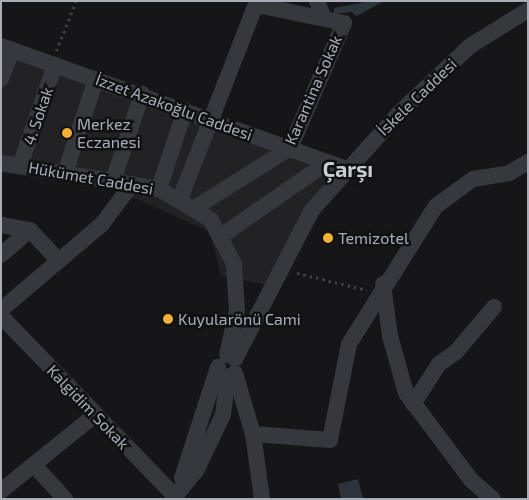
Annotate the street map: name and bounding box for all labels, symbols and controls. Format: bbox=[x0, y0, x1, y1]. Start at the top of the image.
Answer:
street label: Karantina Sokak bbox=[280, 32, 346, 148]
street label: İskele Caddesi bbox=[373, 54, 461, 140]
street label: İzzet Azakoğlu Caddesi bbox=[93, 70, 255, 144]
street label: 4. Sokak bbox=[19, 84, 57, 148]
place label: Merkez Eczanesi bbox=[77, 114, 141, 152]
marker: Merkez Eczanesi bbox=[61, 127, 73, 139]
district label: Çarşı bbox=[323, 156, 373, 182]
street label: Hükümet Caddesi bbox=[27, 158, 155, 198]
place label: Temizotel bbox=[338, 228, 409, 248]
marker: Temizotel bbox=[322, 232, 334, 244]
place label: Kuyularönü Cami bbox=[178, 309, 301, 329]
marker: Kuyularönü Cami bbox=[162, 313, 174, 325]
street label: Kalgidim Sokak bbox=[43, 361, 133, 453]

